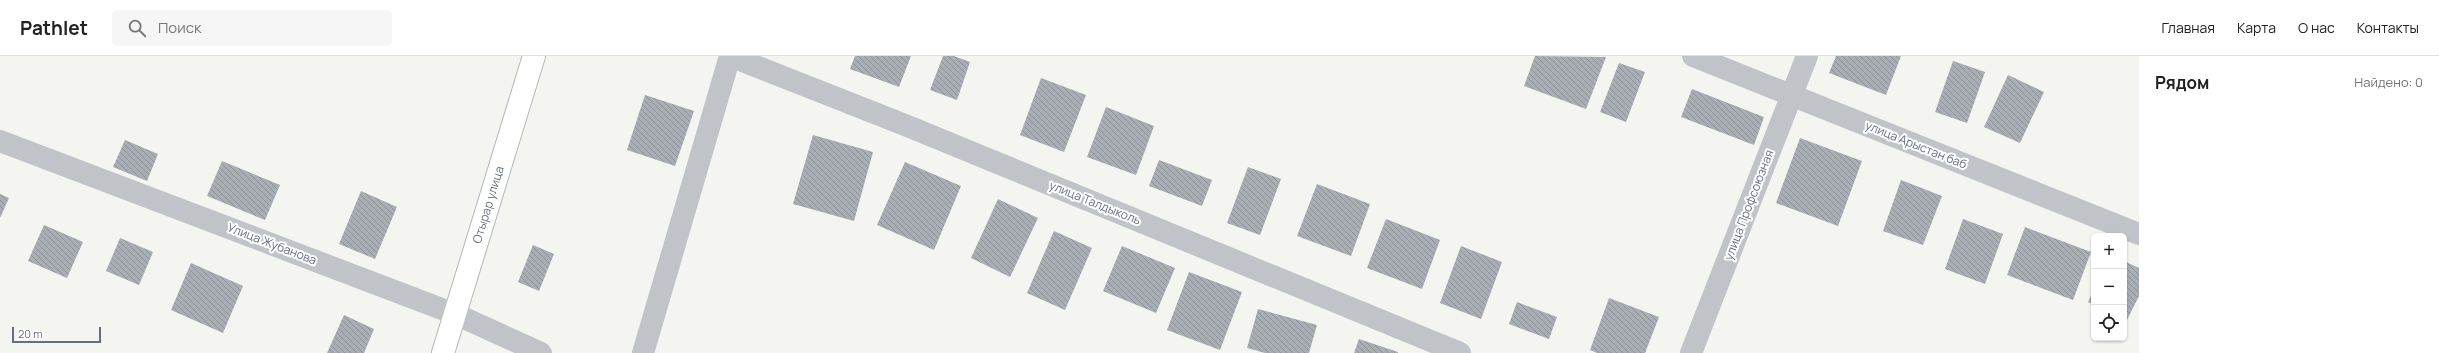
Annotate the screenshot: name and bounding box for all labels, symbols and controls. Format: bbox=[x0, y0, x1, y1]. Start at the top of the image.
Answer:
search box bbox=[112, 10, 392, 46]
text: Pathlet bbox=[20, 15, 88, 41]
icon: search bbox=[126, 17, 148, 39]
text: Поиск bbox=[158, 17, 201, 38]
text: Главная bbox=[2162, 18, 2215, 37]
text: Карта bbox=[2237, 18, 2276, 37]
text: О нас bbox=[2298, 18, 2335, 37]
text: Контакты bbox=[2357, 18, 2419, 37]
text: Рядом bbox=[2155, 71, 2209, 94]
text: Найдено: 0 bbox=[2354, 73, 2423, 91]
street label: улица Арыстан баб bbox=[1863, 116, 1970, 173]
street label: улица Профсоюзная bbox=[1720, 147, 1777, 262]
street label: Отырар улица bbox=[468, 164, 508, 245]
street label: улица Талдыколь bbox=[1047, 176, 1144, 229]
street label: Улица Жубанова bbox=[225, 219, 319, 268]
map controls bbox=[2091, 233, 2127, 341]
button: + bbox=[2091, 233, 2127, 269]
button: − bbox=[2091, 269, 2127, 305]
button: locate bbox=[2091, 305, 2127, 341]
scale bar bbox=[12, 325, 101, 344]
text: 20 m bbox=[18, 326, 43, 341]

